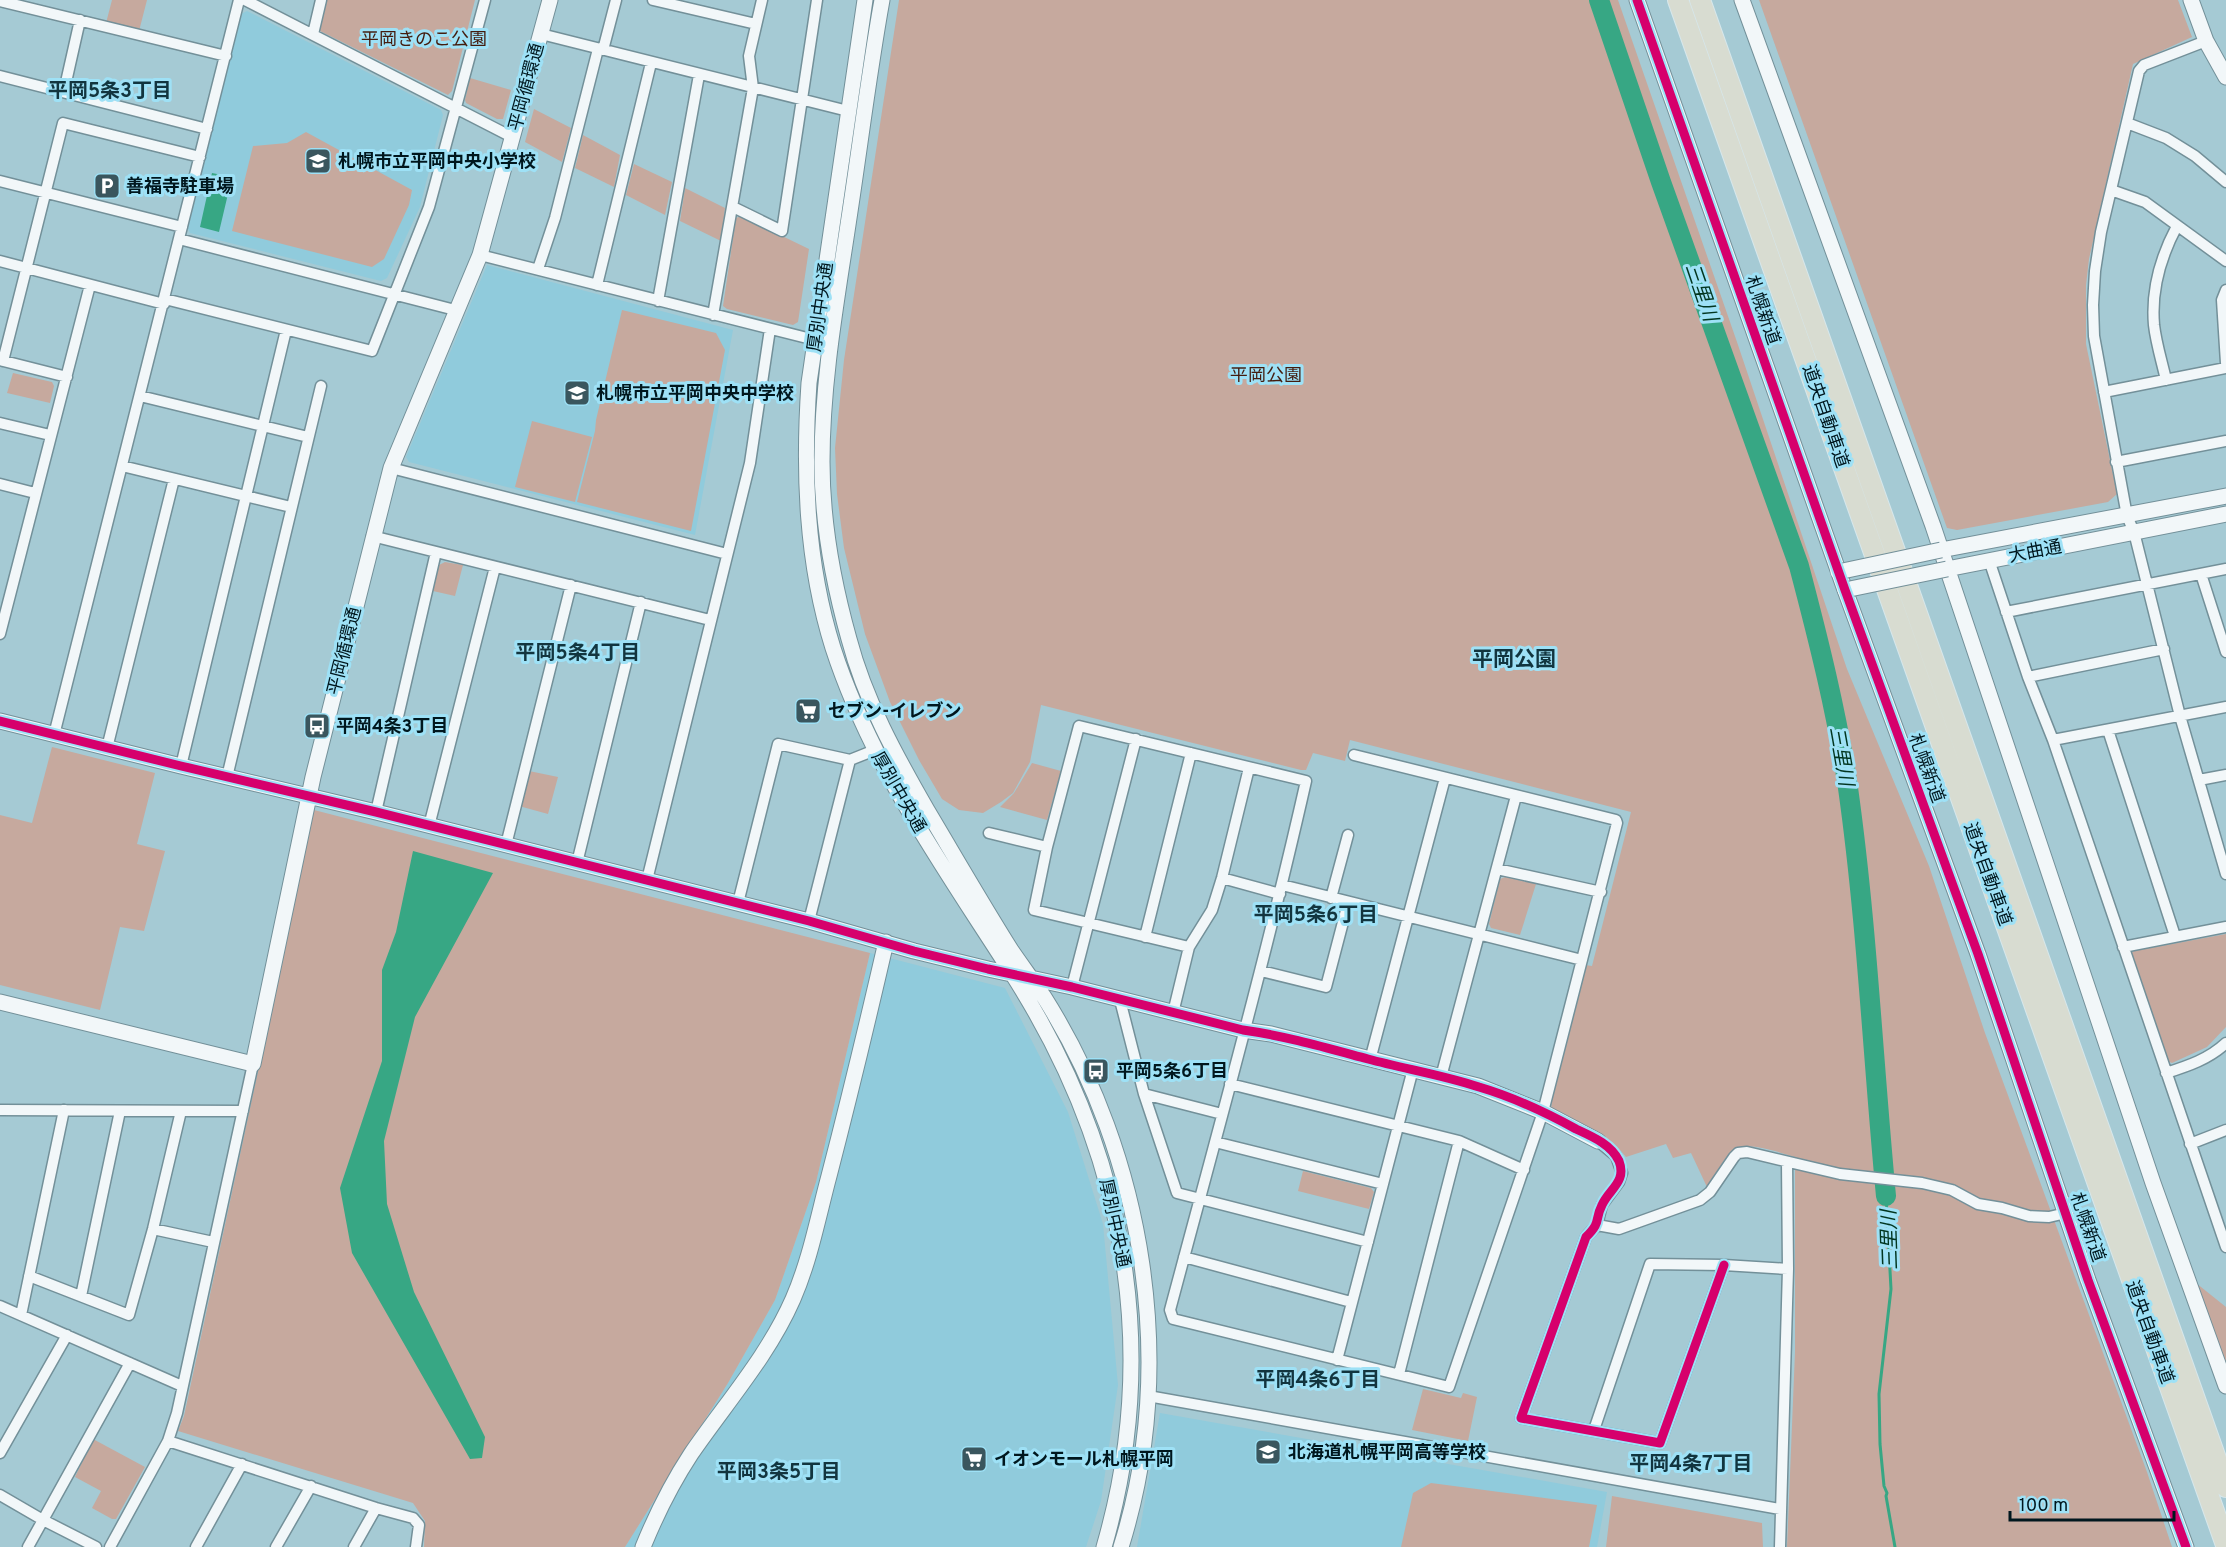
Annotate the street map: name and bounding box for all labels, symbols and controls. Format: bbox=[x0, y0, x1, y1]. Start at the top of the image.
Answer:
park label: 平岡きのこ公園 bbox=[361, 29, 487, 52]
street label: 平岡循環通 bbox=[505, 41, 550, 134]
district label: 平岡5条3丁目 bbox=[48, 79, 172, 105]
school or university icon: 札幌市立平岡中央小学校 bbox=[303, 146, 333, 176]
place label: 札幌市立平岡中央小学校 bbox=[338, 151, 536, 174]
parking icon: 善福寺駐車場 bbox=[92, 171, 122, 201]
place label: 善福寺駐車場 bbox=[126, 176, 234, 199]
water label: 三里川 bbox=[1678, 260, 1723, 327]
street label: 厚別中央通 bbox=[804, 261, 839, 353]
street label: 札幌新道 bbox=[1739, 273, 1784, 348]
street label: 道央自動車道 bbox=[1796, 362, 1853, 471]
park label: 平岡公園 bbox=[1230, 365, 1302, 388]
school or university icon: 札幌市立平岡中央中学校 bbox=[562, 378, 592, 408]
place label: 札幌市立平岡中央中学校 bbox=[596, 383, 794, 406]
street label: 大曲通 bbox=[2007, 536, 2064, 569]
street label: 平岡循環通 bbox=[323, 605, 368, 698]
district label: 平岡5条4丁目 bbox=[515, 641, 641, 667]
district label: 平岡公園 bbox=[1472, 647, 1556, 674]
supermarket icon: セブン-イレブン bbox=[793, 696, 823, 726]
place label: セブン-イレブン bbox=[828, 701, 961, 724]
bus stop icon: 平岡4条3丁目 bbox=[302, 711, 332, 741]
place label: 平岡4条3丁目 bbox=[336, 716, 448, 739]
water label: 三里川 bbox=[1822, 725, 1858, 790]
street label: 札幌新道 bbox=[1902, 731, 1949, 806]
street label: 厚別中央通 bbox=[865, 748, 930, 837]
street label: 道央自動車道 bbox=[1957, 820, 2016, 929]
district label: 平岡5条6丁目 bbox=[1254, 903, 1378, 929]
bus stop icon: 平岡5条6丁目 bbox=[1081, 1056, 1111, 1086]
place label: 平岡5条6丁目 bbox=[1116, 1061, 1228, 1084]
street label: 厚別中央通 bbox=[1093, 1177, 1134, 1270]
street label: 札幌新道 bbox=[2064, 1190, 2109, 1265]
water label: 三里川 bbox=[1877, 1207, 1905, 1270]
street label: 道央自動車道 bbox=[2119, 1278, 2178, 1387]
district label: 平岡4条6丁目 bbox=[1255, 1368, 1381, 1394]
school or university icon: 北海道札幌平岡高等学校 bbox=[1253, 1437, 1283, 1467]
place label: 北海道札幌平岡高等学校 bbox=[1288, 1442, 1486, 1465]
supermarket icon: イオンモール札幌平岡 bbox=[959, 1444, 989, 1474]
place label: イオンモール札幌平岡 bbox=[994, 1449, 1174, 1472]
district label: 平岡4条7丁目 bbox=[1629, 1452, 1753, 1478]
district label: 平岡3条5丁目 bbox=[717, 1460, 841, 1486]
scale bar bbox=[2010, 1484, 2174, 1522]
text: 100 m bbox=[2019, 1495, 2068, 1518]

